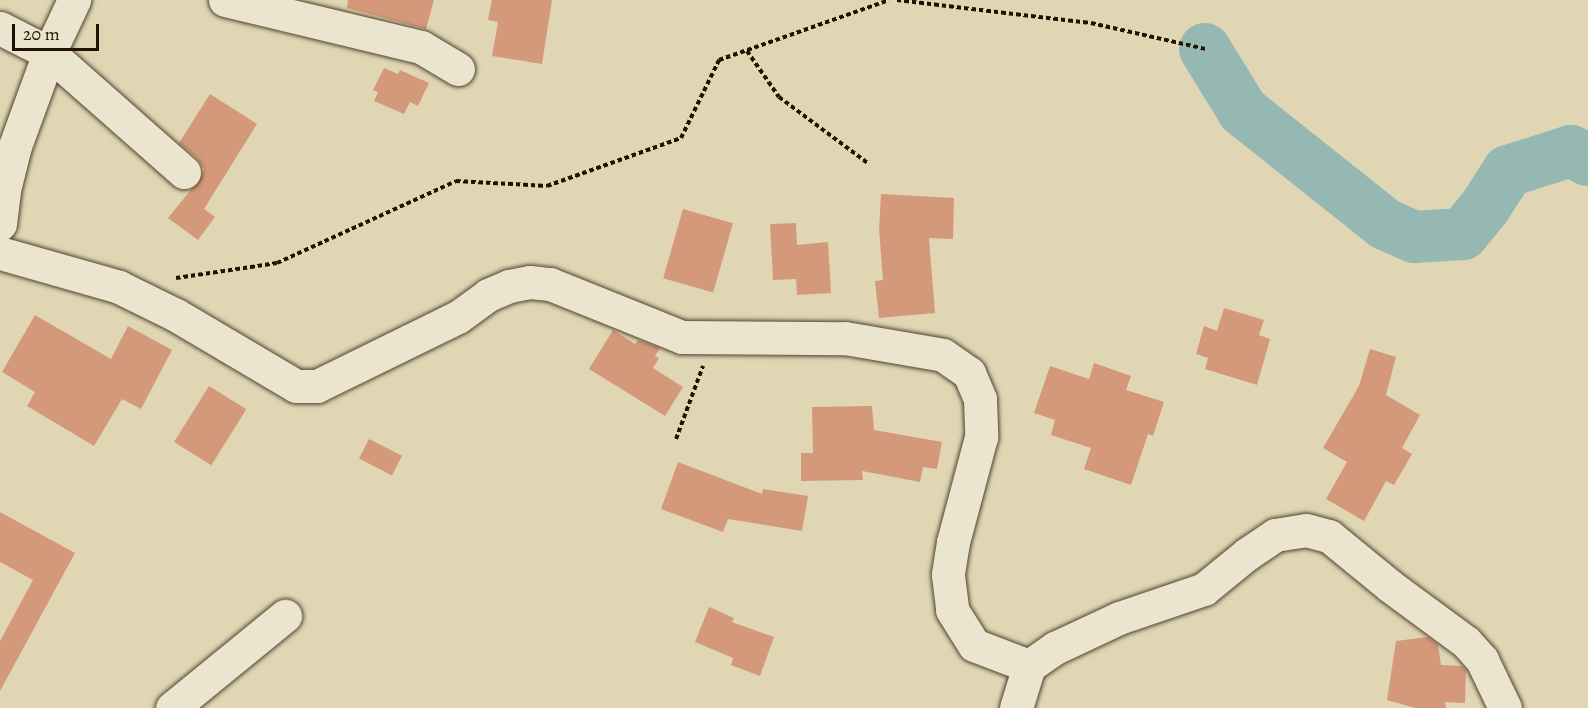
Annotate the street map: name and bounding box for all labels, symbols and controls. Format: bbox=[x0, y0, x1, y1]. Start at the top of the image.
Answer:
scale bar bbox=[15, 12, 102, 50]
text: 20 m bbox=[23, 22, 60, 46]

